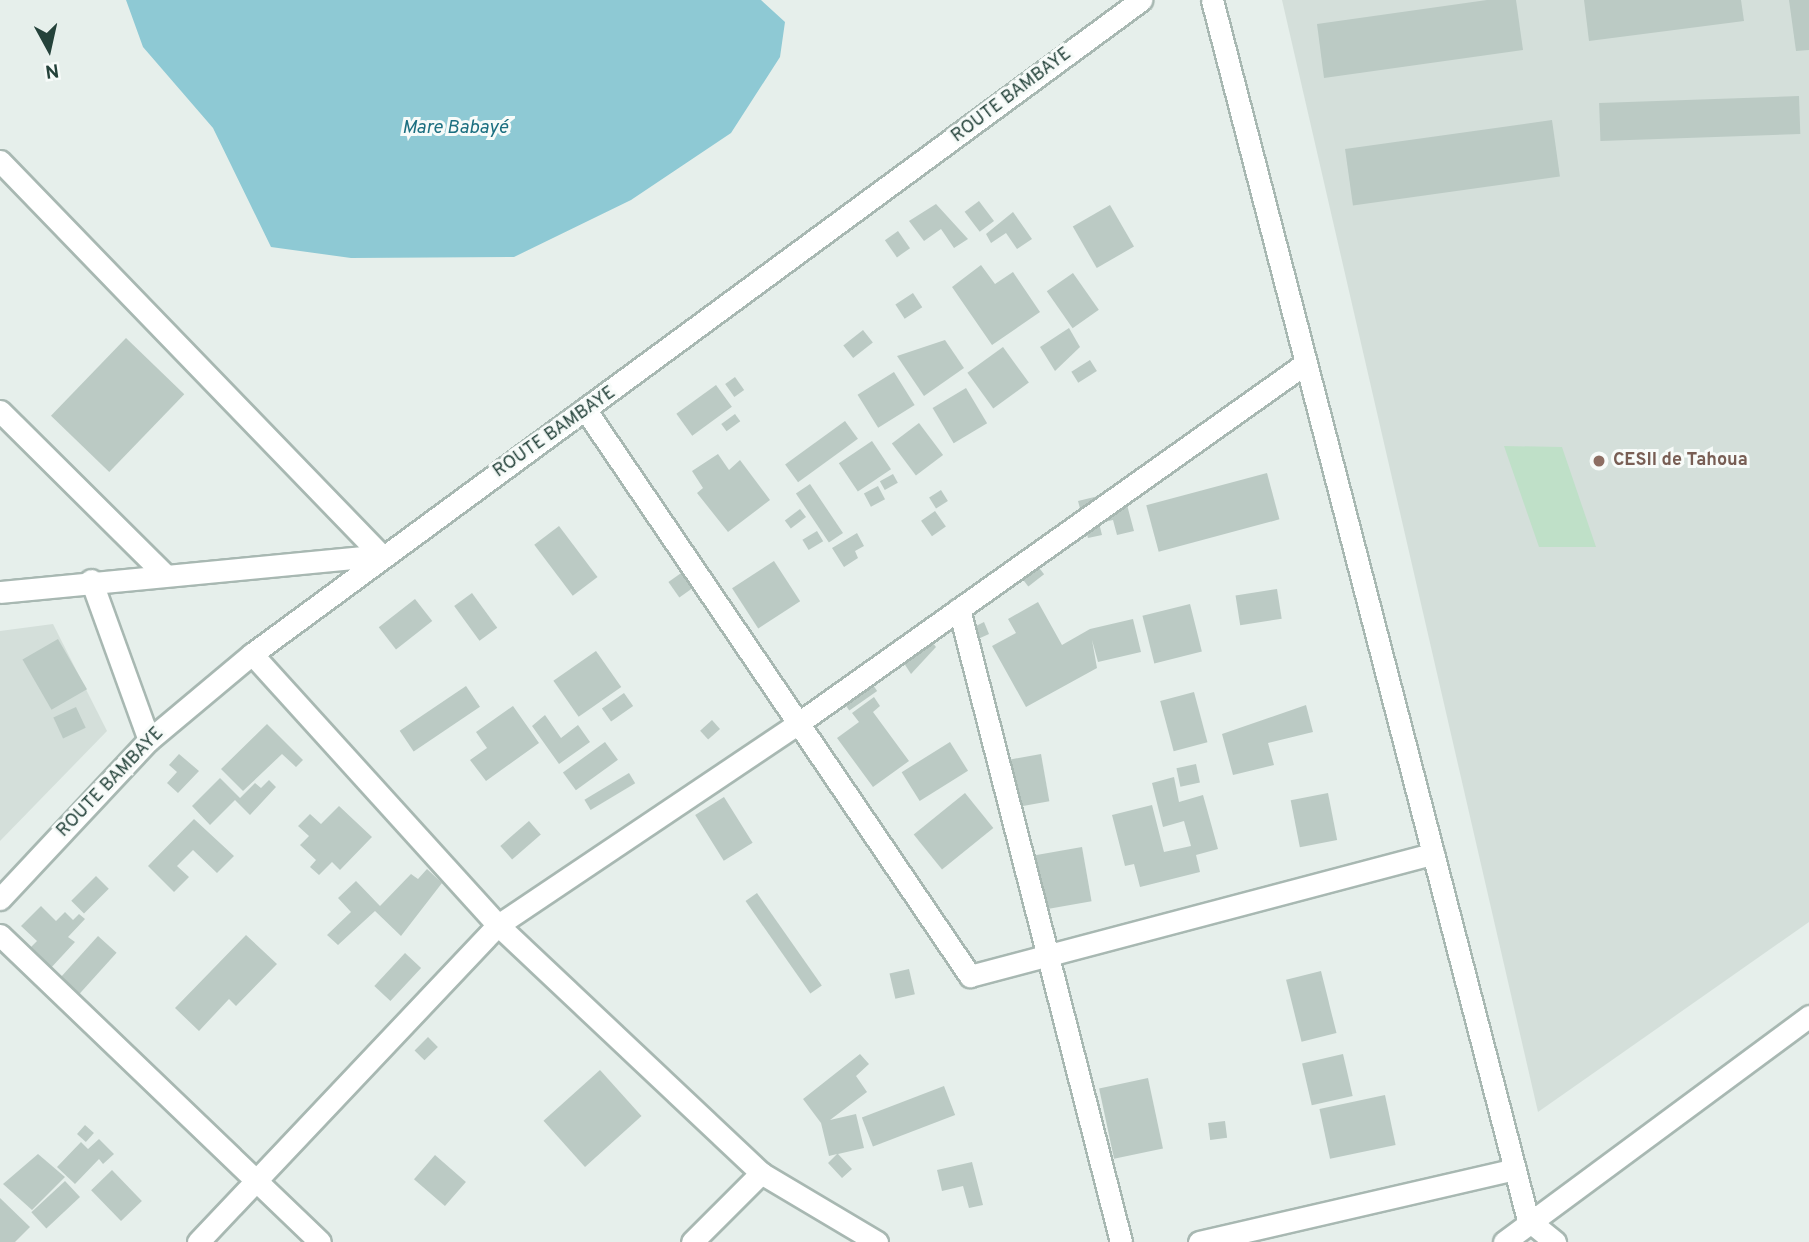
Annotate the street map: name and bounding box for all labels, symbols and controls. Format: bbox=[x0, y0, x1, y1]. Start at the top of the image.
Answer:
north arrow bbox=[14, 14, 84, 84]
street label: ROUTE BAMBAYE bbox=[948, 44, 1076, 148]
text: N bbox=[43, 57, 60, 83]
water label: Mare Babayé bbox=[402, 118, 508, 140]
street label: ROUTE BAMBAYE bbox=[490, 383, 620, 483]
place label: CESII de Tahoua bbox=[1613, 450, 1748, 472]
marker: CESII de Tahoua bbox=[1591, 453, 1607, 469]
street label: ROUTE BAMBAYE bbox=[53, 724, 169, 842]

